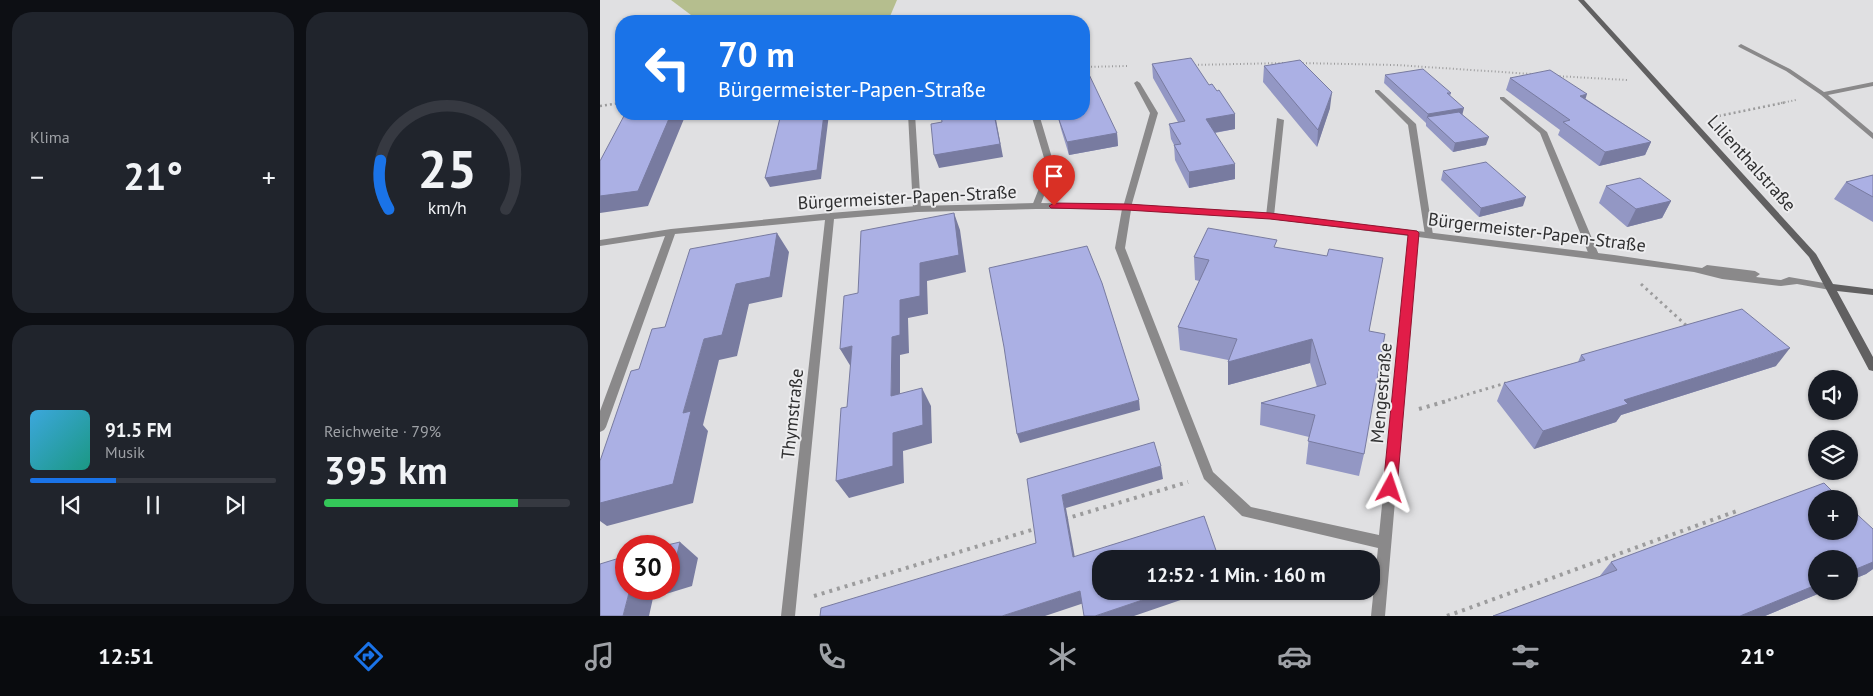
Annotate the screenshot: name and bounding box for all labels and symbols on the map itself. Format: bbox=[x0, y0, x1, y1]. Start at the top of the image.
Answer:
street label: Lilienthalstraße bbox=[1703, 110, 1801, 216]
pin bbox=[1033, 155, 1075, 206]
street label: Bürgermeister-Papen-Straße bbox=[797, 180, 1017, 214]
street label: Bürgermeister-Papen-Straße bbox=[1427, 207, 1647, 257]
street label: Mengestraße bbox=[1365, 342, 1397, 444]
street label: Thymstraße bbox=[776, 367, 808, 461]
position arrow bbox=[1363, 461, 1415, 513]
speed limit sign: 30 bbox=[615, 535, 680, 600]

